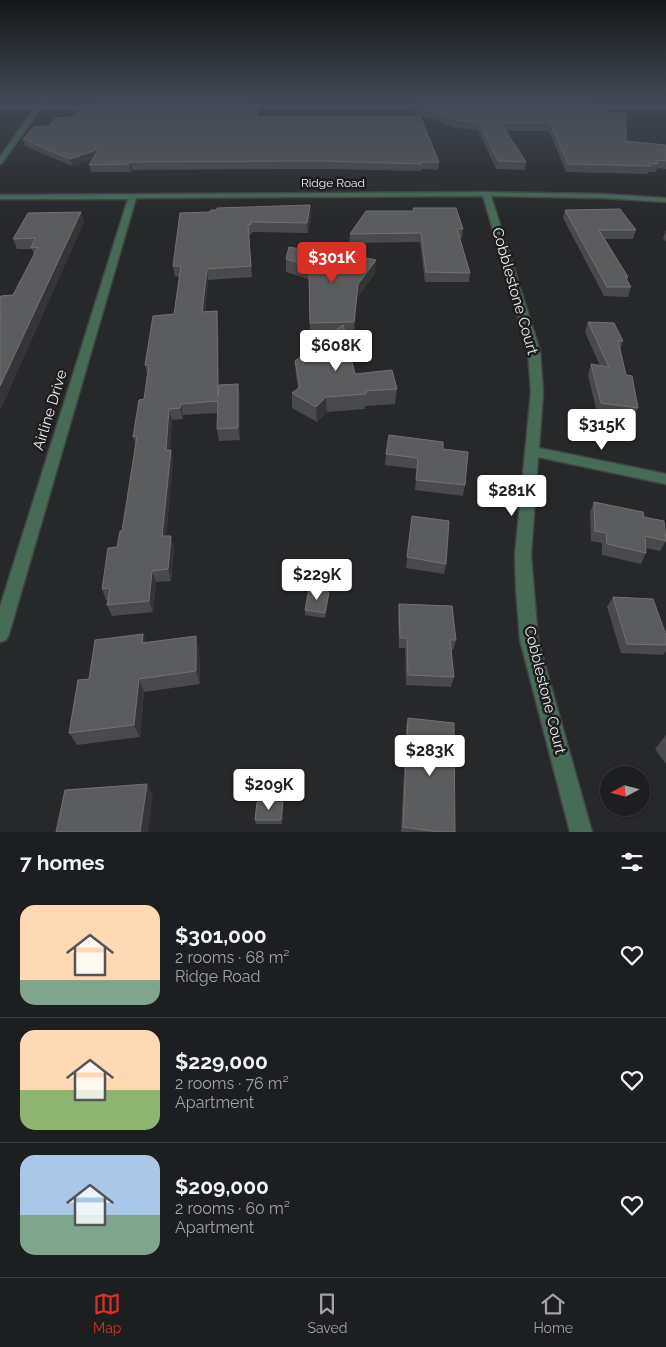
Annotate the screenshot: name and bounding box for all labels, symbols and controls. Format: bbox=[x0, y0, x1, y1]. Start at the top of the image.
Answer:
street label: Ridge Road bbox=[301, 176, 365, 190]
street label: Cobblestone Court bbox=[488, 225, 542, 357]
pin: $301K bbox=[297, 242, 367, 284]
text: $301K bbox=[308, 248, 356, 267]
pin: $608K bbox=[301, 330, 371, 372]
text: $608K bbox=[311, 336, 361, 355]
street label: Airline Drive bbox=[29, 367, 71, 452]
pin: $315K bbox=[567, 408, 637, 451]
text: $315K bbox=[579, 415, 625, 434]
pin: $281K bbox=[477, 474, 547, 517]
text: $281K bbox=[488, 481, 536, 500]
pin: $229K bbox=[282, 558, 352, 601]
text: $229K bbox=[293, 565, 341, 584]
street label: Cobblestone Court bbox=[520, 624, 570, 756]
pin: $283K bbox=[395, 734, 465, 777]
text: $283K bbox=[406, 741, 454, 760]
north arrow bbox=[600, 766, 650, 816]
map controls bbox=[600, 766, 650, 816]
pin: $209K bbox=[234, 768, 304, 811]
text: $209K bbox=[244, 775, 294, 794]
icon: filters bbox=[618, 848, 646, 876]
text: 7 homes bbox=[20, 850, 105, 875]
text: $301,000 bbox=[175, 923, 267, 948]
icon: home bbox=[60, 925, 120, 985]
icon: heart bbox=[618, 941, 646, 969]
text: 2 rooms · 68 m² bbox=[175, 948, 290, 967]
text: Ridge Road bbox=[175, 967, 261, 986]
text: $229,000 bbox=[175, 1049, 268, 1074]
icon: home bbox=[60, 1050, 120, 1110]
icon: heart bbox=[618, 1066, 646, 1094]
text: 2 rooms · 76 m² bbox=[175, 1074, 289, 1093]
text: Apartment bbox=[175, 1093, 254, 1112]
text: $209,000 bbox=[175, 1174, 269, 1199]
icon: home bbox=[60, 1175, 120, 1235]
icon: heart bbox=[618, 1191, 646, 1219]
text: 2 rooms · 60 m² bbox=[175, 1199, 290, 1218]
text: Apartment bbox=[175, 1218, 254, 1237]
tab: Map bbox=[93, 1290, 121, 1336]
tab: Saved bbox=[307, 1290, 347, 1336]
tab: Home bbox=[533, 1290, 573, 1336]

